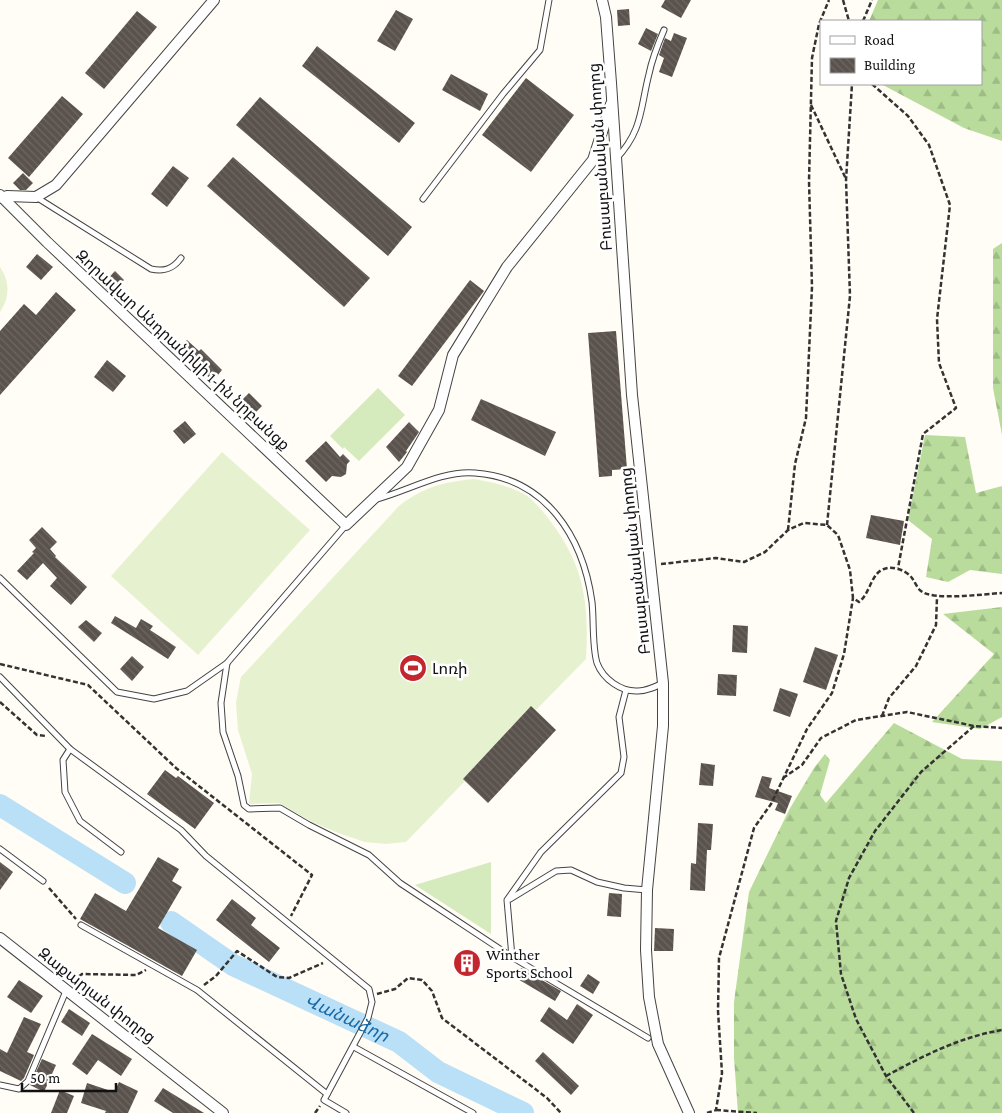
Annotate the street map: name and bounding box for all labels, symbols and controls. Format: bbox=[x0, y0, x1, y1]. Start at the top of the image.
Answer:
legend bbox=[820, 20, 982, 85]
text: Road bbox=[864, 32, 895, 48]
text: Building bbox=[864, 57, 915, 74]
street label: Բուսաբանական փողոց bbox=[585, 63, 616, 251]
street label: Զորավար Անդրանիկի 1-ին նրբանցք bbox=[72, 246, 293, 454]
street label: Բուսաբանական փողոց bbox=[617, 466, 654, 655]
sports icon: Լոռի bbox=[398, 653, 428, 683]
place label: Լոռի bbox=[432, 660, 468, 678]
street label: Զաքարյան փողոց bbox=[35, 944, 159, 1047]
place label: Winther Sports School bbox=[486, 946, 573, 982]
building icon: Winther Sports School bbox=[452, 948, 482, 978]
water label: Վանաձոր bbox=[302, 990, 392, 1047]
scale bar bbox=[22, 1060, 116, 1092]
text: 50 m bbox=[30, 1070, 60, 1086]

